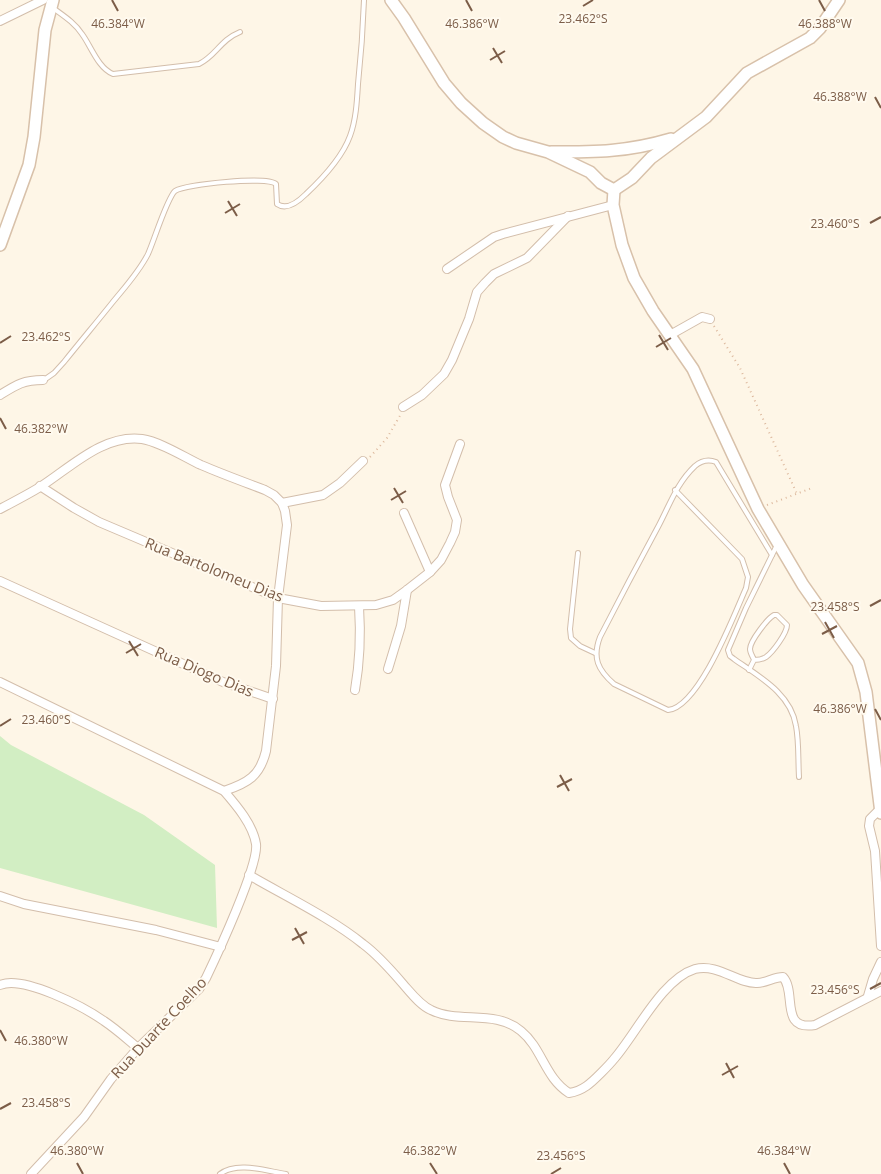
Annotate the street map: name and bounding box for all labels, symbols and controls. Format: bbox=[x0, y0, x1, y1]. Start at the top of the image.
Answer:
text: 23.462°S bbox=[558, 10, 608, 27]
text: 46.384°W bbox=[91, 15, 145, 32]
text: 46.386°W bbox=[445, 15, 499, 32]
text: 46.388°W bbox=[798, 15, 852, 32]
text: 46.388°W bbox=[813, 88, 867, 105]
text: 23.460°S bbox=[810, 215, 860, 232]
text: 23.462°S bbox=[21, 328, 71, 345]
text: 46.382°W bbox=[14, 420, 68, 437]
street label: Rua Bartolomeu Dias bbox=[142, 532, 287, 606]
text: 23.458°S bbox=[810, 598, 860, 615]
street label: Rua Diogo Dias bbox=[152, 641, 257, 701]
text: 46.386°W bbox=[813, 700, 867, 717]
text: 23.460°S bbox=[21, 711, 71, 728]
street label: Rua Duarte Coelho bbox=[106, 972, 211, 1082]
text: 23.456°S bbox=[810, 981, 860, 998]
text: 46.380°W bbox=[14, 1032, 68, 1049]
text: 23.458°S bbox=[21, 1094, 71, 1111]
text: 46.380°W bbox=[50, 1142, 104, 1159]
text: 46.382°W bbox=[403, 1142, 457, 1159]
text: 46.384°W bbox=[757, 1142, 811, 1159]
text: 23.456°S bbox=[536, 1147, 586, 1164]

